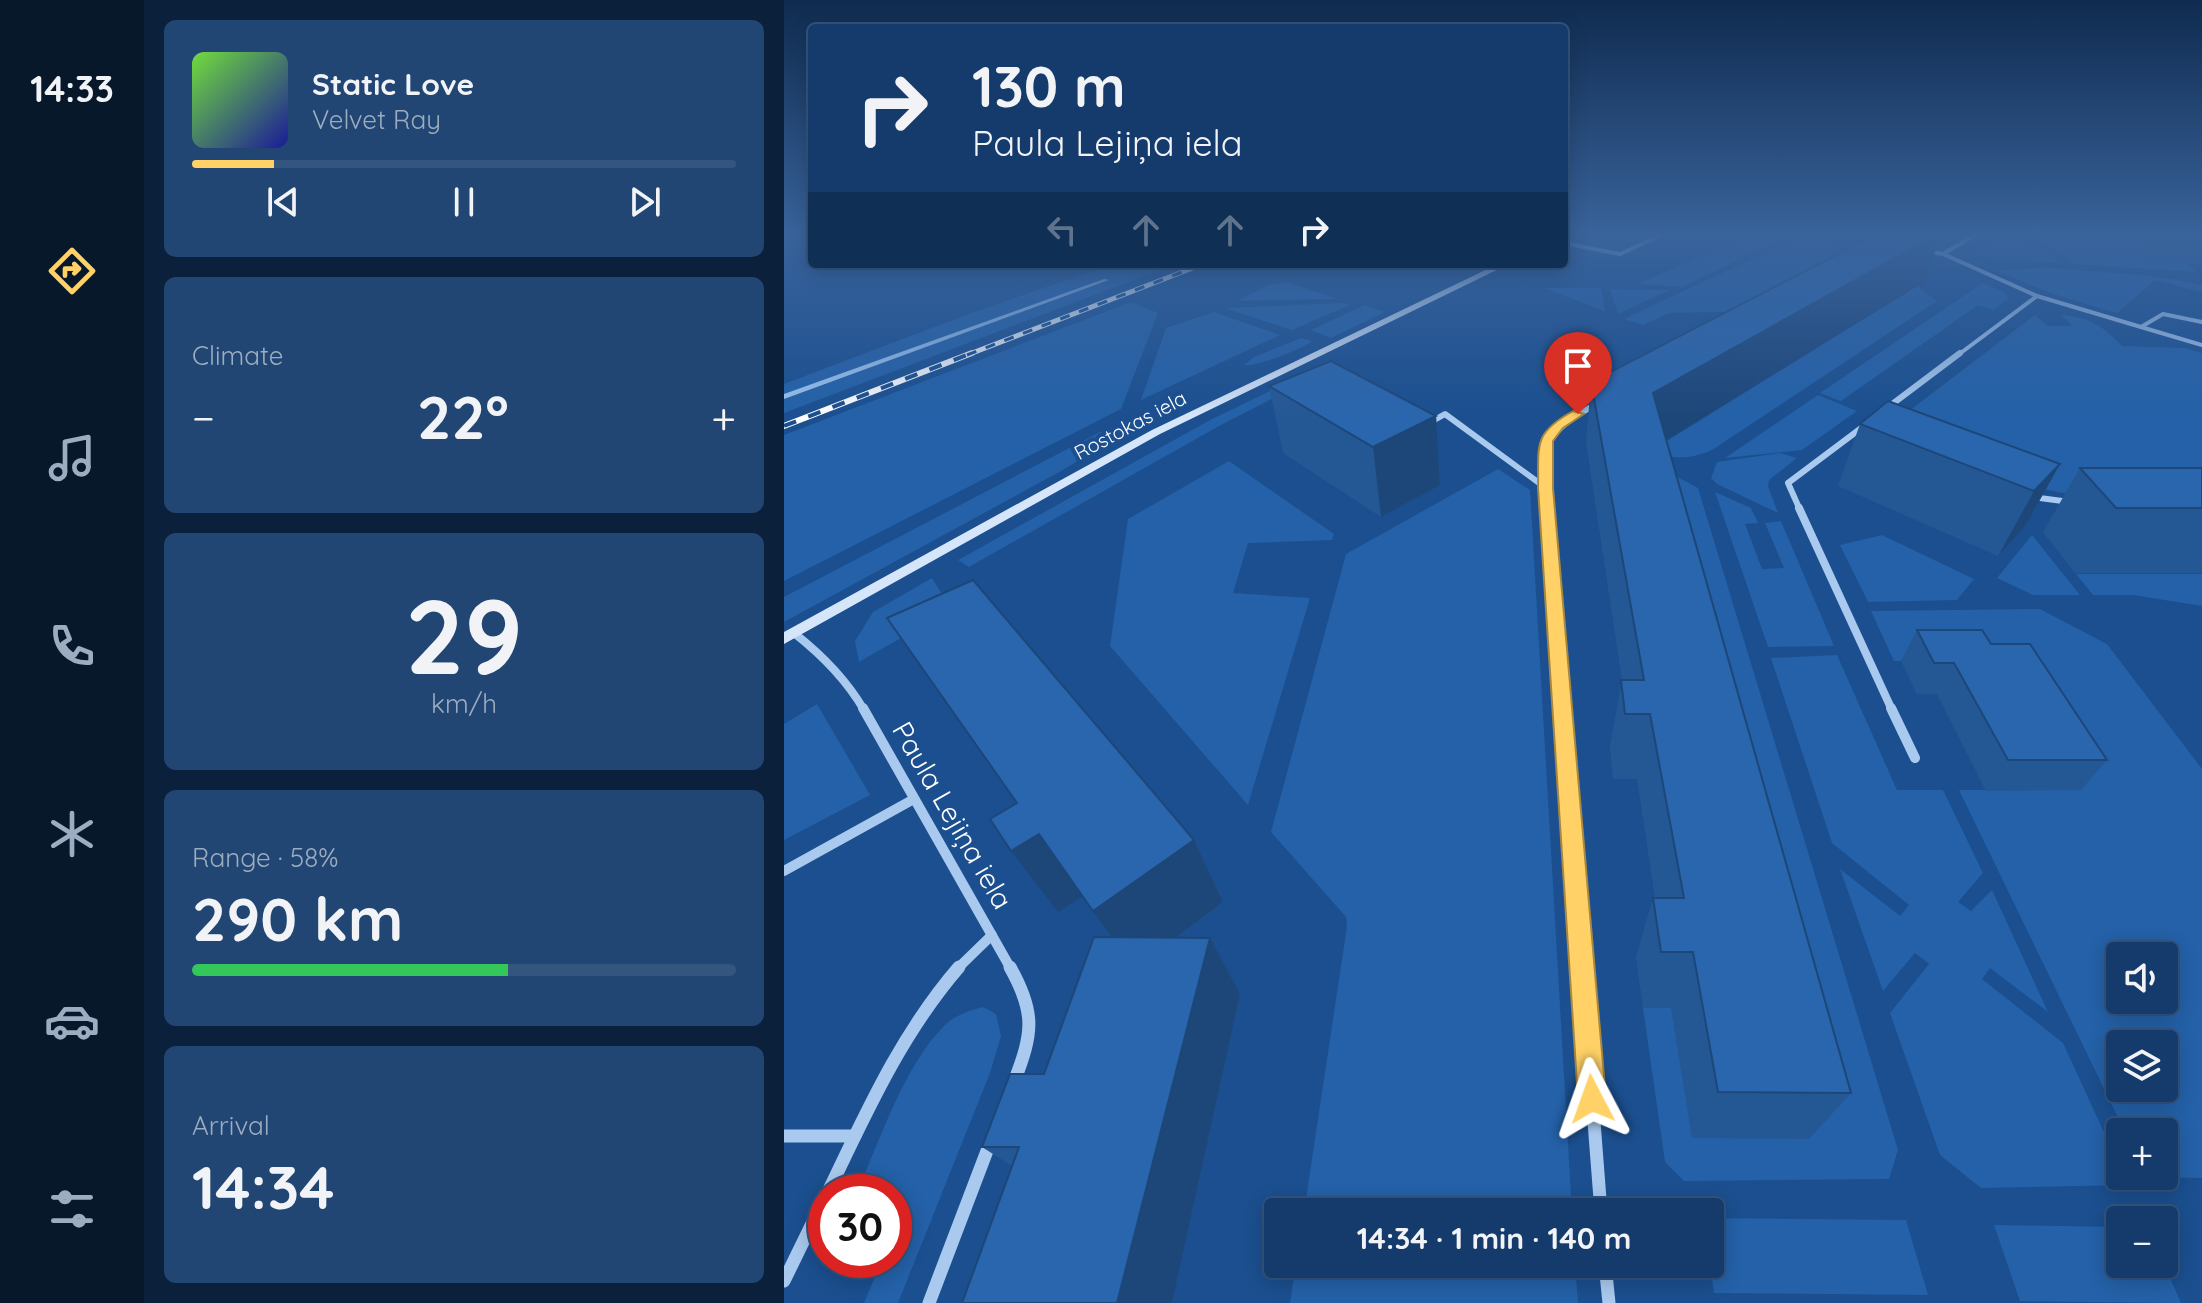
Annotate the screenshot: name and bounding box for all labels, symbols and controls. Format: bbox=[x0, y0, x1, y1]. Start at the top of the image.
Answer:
text: 130 m bbox=[972, 51, 1126, 121]
icon: right bbox=[840, 56, 944, 160]
text: Static Love bbox=[312, 65, 474, 103]
text: 14:33 bbox=[30, 66, 114, 111]
text: Velvet Ray bbox=[312, 103, 441, 136]
text: Paula Lejiņa iela bbox=[972, 120, 1243, 165]
icon: previous bbox=[261, 180, 305, 224]
icon: pause bbox=[442, 180, 486, 224]
icon: next bbox=[623, 180, 667, 224]
icon: left bbox=[1040, 208, 1084, 252]
icon: ahead bbox=[1124, 208, 1168, 252]
icon: ahead bbox=[1208, 208, 1252, 252]
icon: right bbox=[1292, 208, 1336, 252]
icon: directions bbox=[44, 243, 100, 299]
pin bbox=[1544, 332, 1612, 414]
text: Climate bbox=[192, 339, 283, 372]
icon: arrive bbox=[1556, 344, 1600, 388]
text: 22° bbox=[417, 379, 509, 454]
street label: Rostokas iela bbox=[1070, 385, 1190, 465]
text: − bbox=[192, 390, 215, 445]
text: + bbox=[711, 390, 736, 445]
icon: music bbox=[44, 430, 100, 486]
text: 29 bbox=[405, 570, 523, 700]
icon: phone bbox=[44, 618, 100, 674]
text: km/h bbox=[431, 687, 497, 720]
street label: Paula Lejiņa iela bbox=[885, 715, 1021, 915]
icon: climate bbox=[44, 806, 100, 862]
text: Range · 58% bbox=[192, 841, 338, 874]
text: 290 km bbox=[192, 881, 403, 956]
map controls bbox=[2106, 942, 2178, 1278]
button: sound bbox=[2106, 942, 2178, 1014]
icon: car bbox=[44, 993, 100, 1049]
button: layers bbox=[2106, 1030, 2178, 1102]
position arrow bbox=[1550, 1057, 1634, 1141]
text: Arrival bbox=[192, 1109, 270, 1142]
button: + bbox=[2106, 1118, 2178, 1190]
text: 14:34 bbox=[192, 1149, 335, 1224]
speed limit sign: 30 bbox=[808, 1174, 912, 1278]
icon: filters bbox=[44, 1181, 100, 1237]
button: − bbox=[2106, 1206, 2178, 1278]
text: 14:34 · 1 min · 140 m bbox=[1357, 1219, 1631, 1257]

